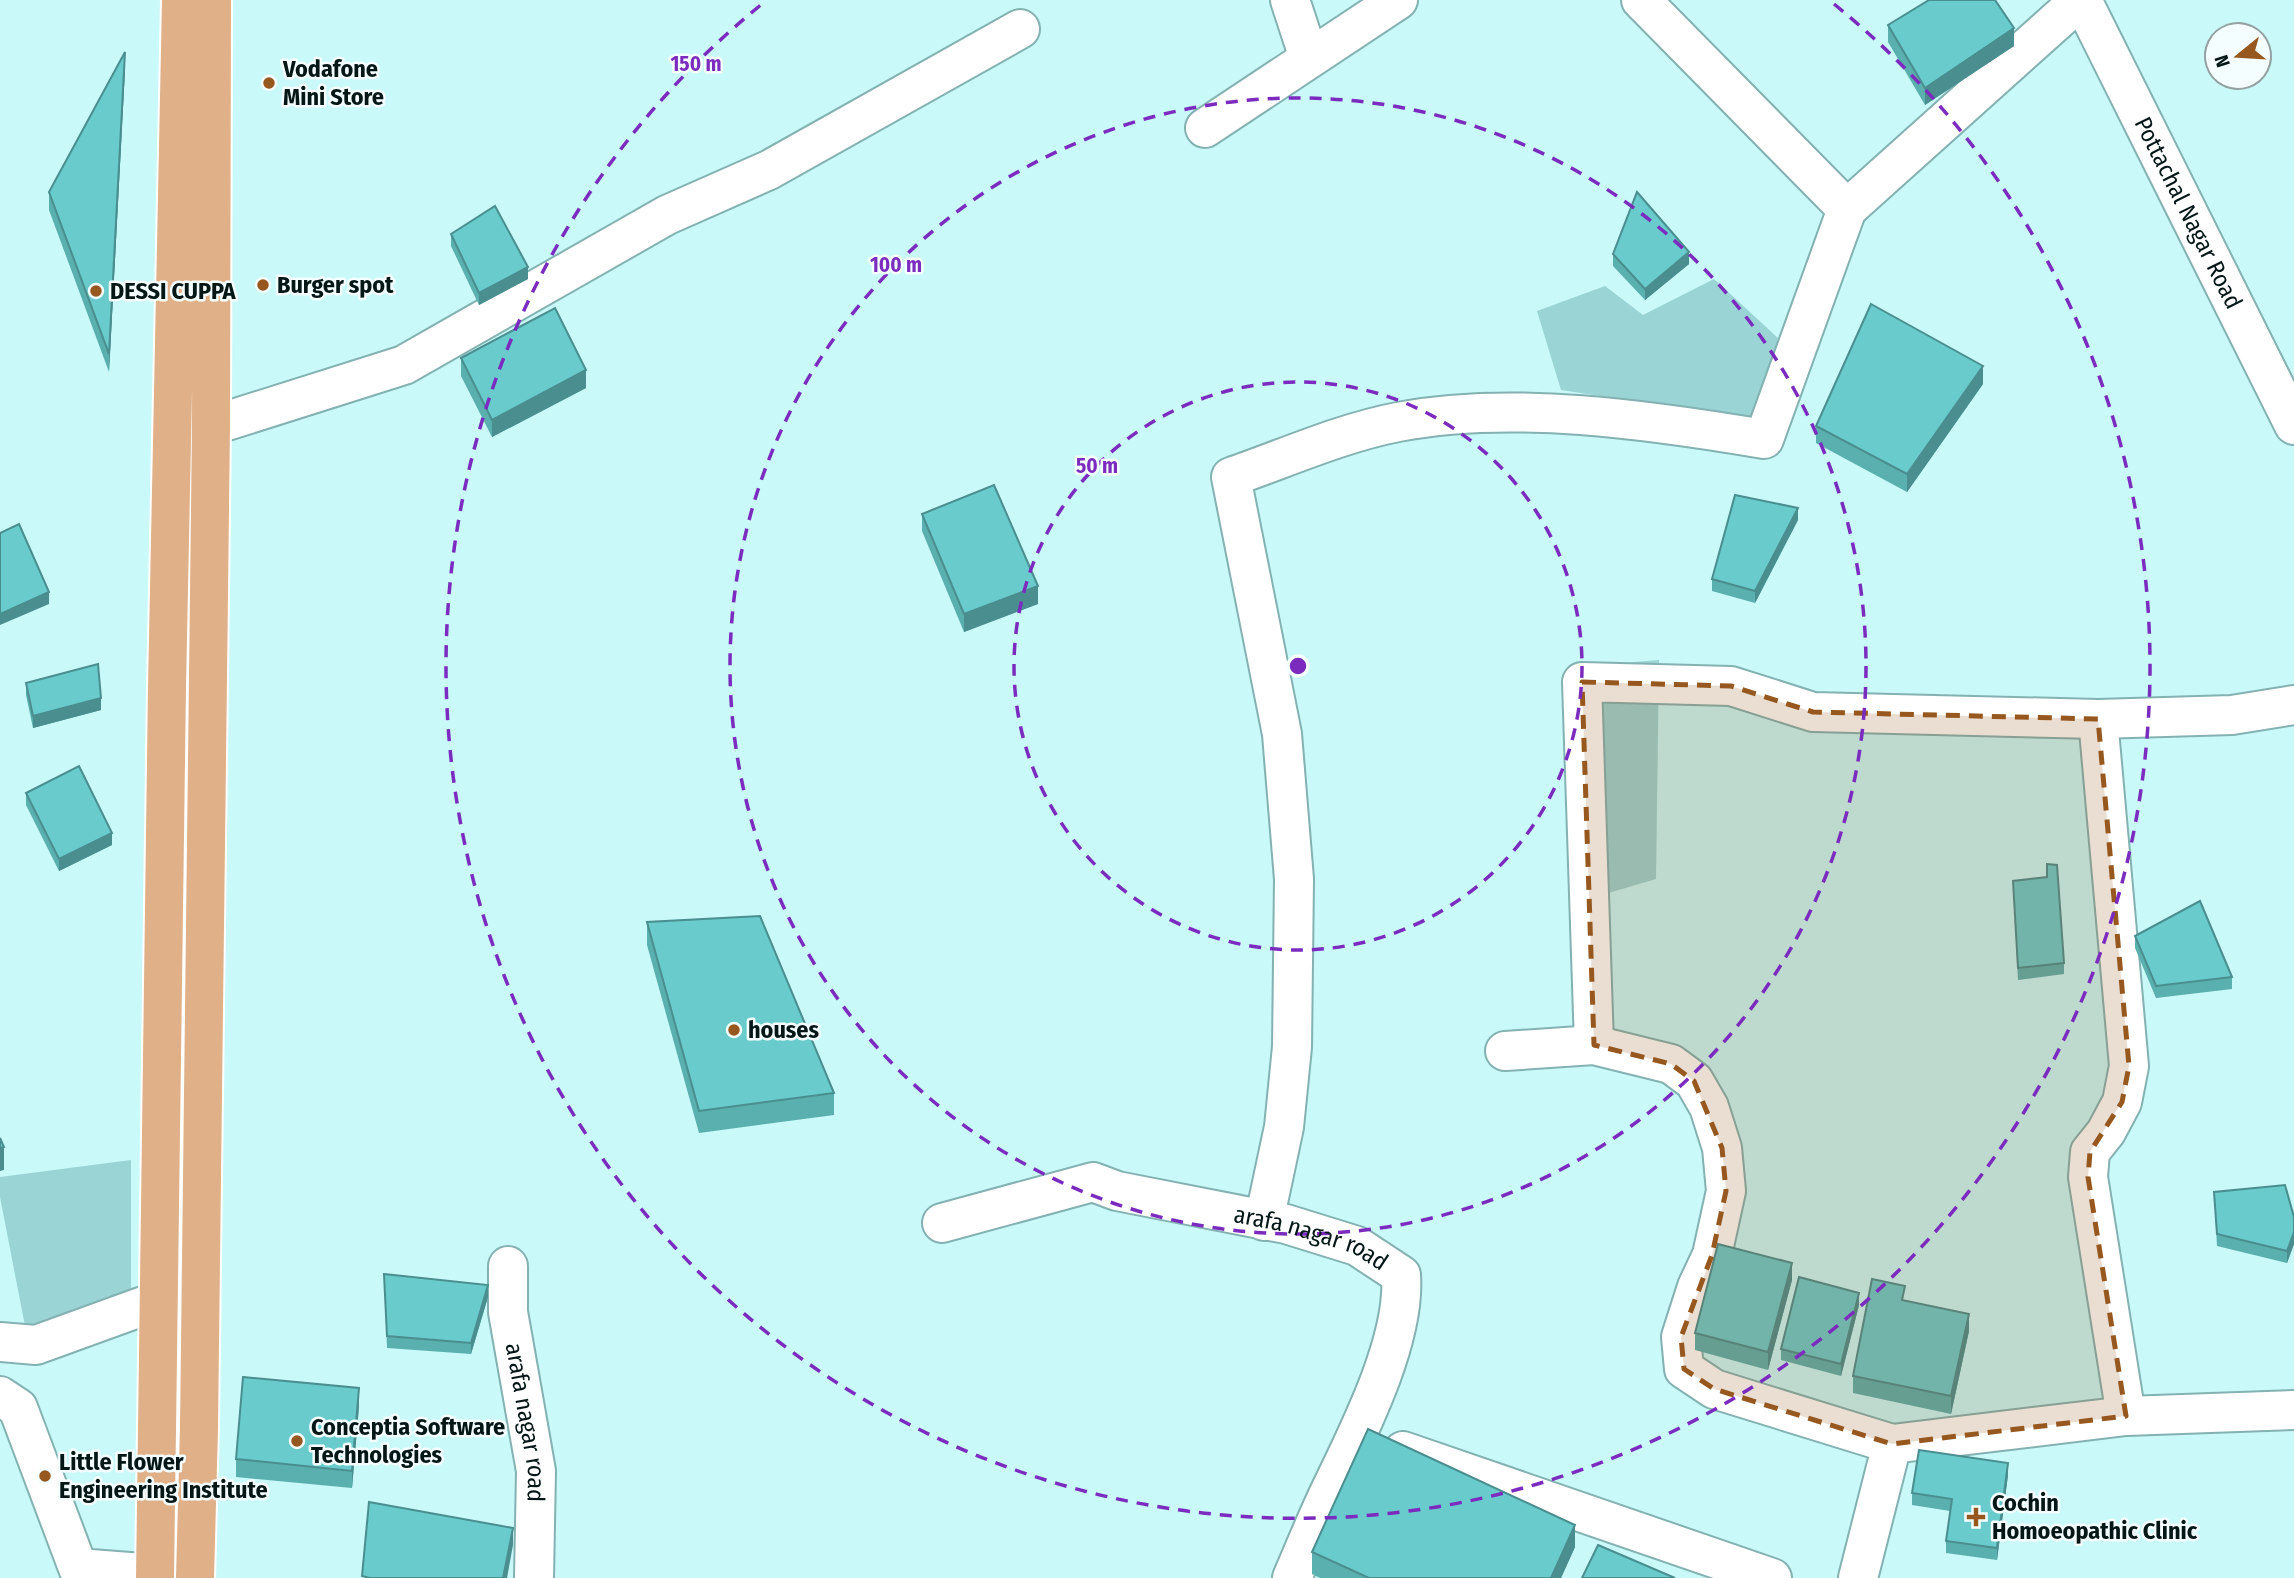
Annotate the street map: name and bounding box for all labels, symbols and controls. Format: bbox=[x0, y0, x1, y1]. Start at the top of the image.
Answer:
north arrow bbox=[2203, 21, 2273, 91]
text: 150 m bbox=[670, 51, 722, 77]
text: N bbox=[2210, 52, 2235, 70]
place label: Vodafone Mini Store bbox=[282, 55, 384, 111]
marker: Vodafone Mini Store bbox=[261, 75, 277, 91]
street label: Pottachal Nagar Road bbox=[2129, 112, 2248, 314]
text: 100 m bbox=[870, 252, 922, 278]
place label: Burger spot bbox=[277, 271, 394, 299]
place label: DESSI CUPPA bbox=[110, 277, 237, 305]
marker: Burger spot bbox=[255, 277, 271, 293]
marker: DESSI CUPPA bbox=[88, 283, 104, 299]
text: 50 m bbox=[1076, 453, 1118, 479]
centre of rings bbox=[1286, 654, 1310, 678]
place label: houses bbox=[748, 1016, 820, 1044]
marker: houses bbox=[726, 1022, 742, 1038]
street label: arafa nagar road bbox=[1231, 1200, 1393, 1276]
street label: arafa nagar road bbox=[500, 1341, 550, 1502]
place label: Conceptia Software Technologies bbox=[311, 1413, 505, 1469]
marker: Conceptia Software Technologies bbox=[289, 1433, 305, 1449]
place label: Little Flower Engineering Institute bbox=[59, 1448, 268, 1504]
marker: Little Flower Engineering Institute bbox=[37, 1468, 53, 1484]
place label: Cochin Homoeopathic Clinic bbox=[1992, 1489, 2198, 1545]
marker: Cochin Homoeopathic Clinic bbox=[1966, 1507, 1986, 1527]

